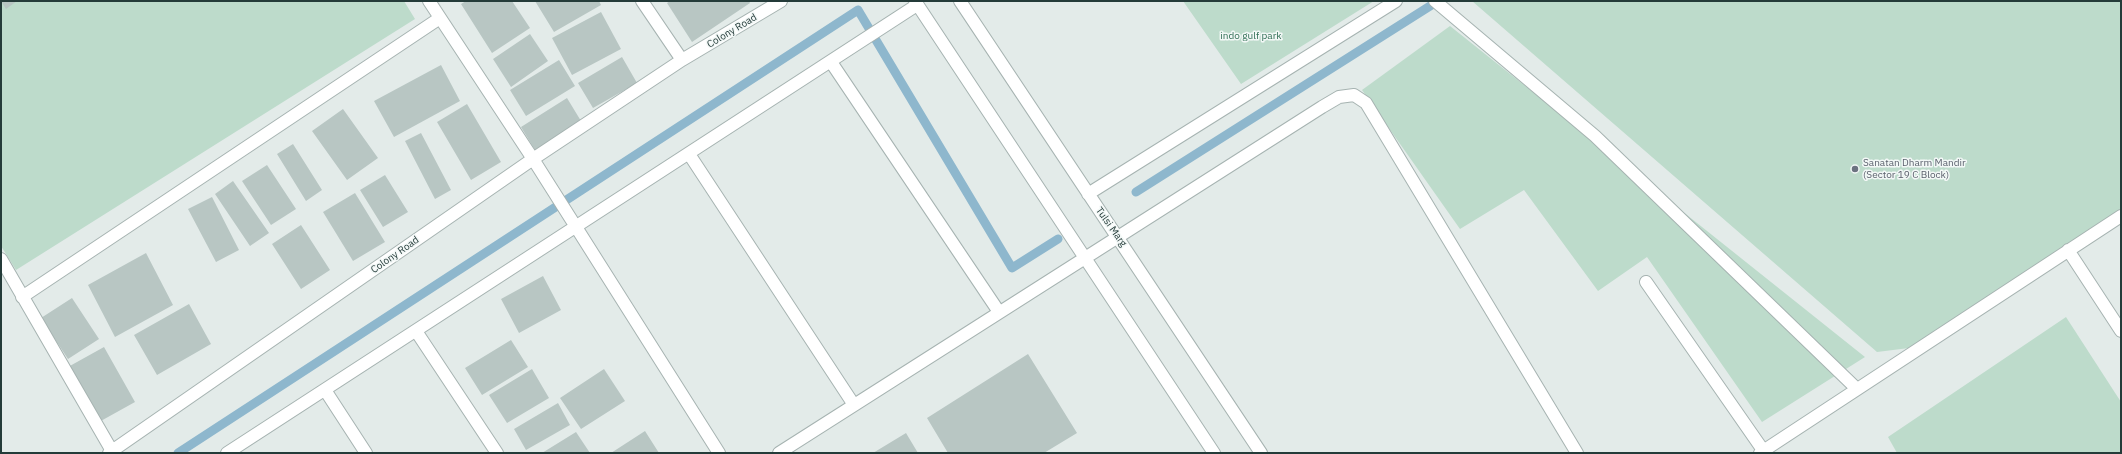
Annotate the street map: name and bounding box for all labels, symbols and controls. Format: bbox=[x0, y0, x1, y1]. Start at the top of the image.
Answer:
street label: Colony Road bbox=[705, 11, 759, 51]
park label: indo gulf park bbox=[1220, 30, 1282, 42]
place label: Sanatan Dharm Mandir (Sector 19 C Block) bbox=[1863, 157, 1966, 180]
marker: Sanatan Dharm Mandir (Sector 19 C Block) bbox=[1850, 164, 1860, 174]
street label: Tulsi Marg bbox=[1093, 205, 1129, 249]
street label: Colony Road bbox=[369, 234, 421, 276]

